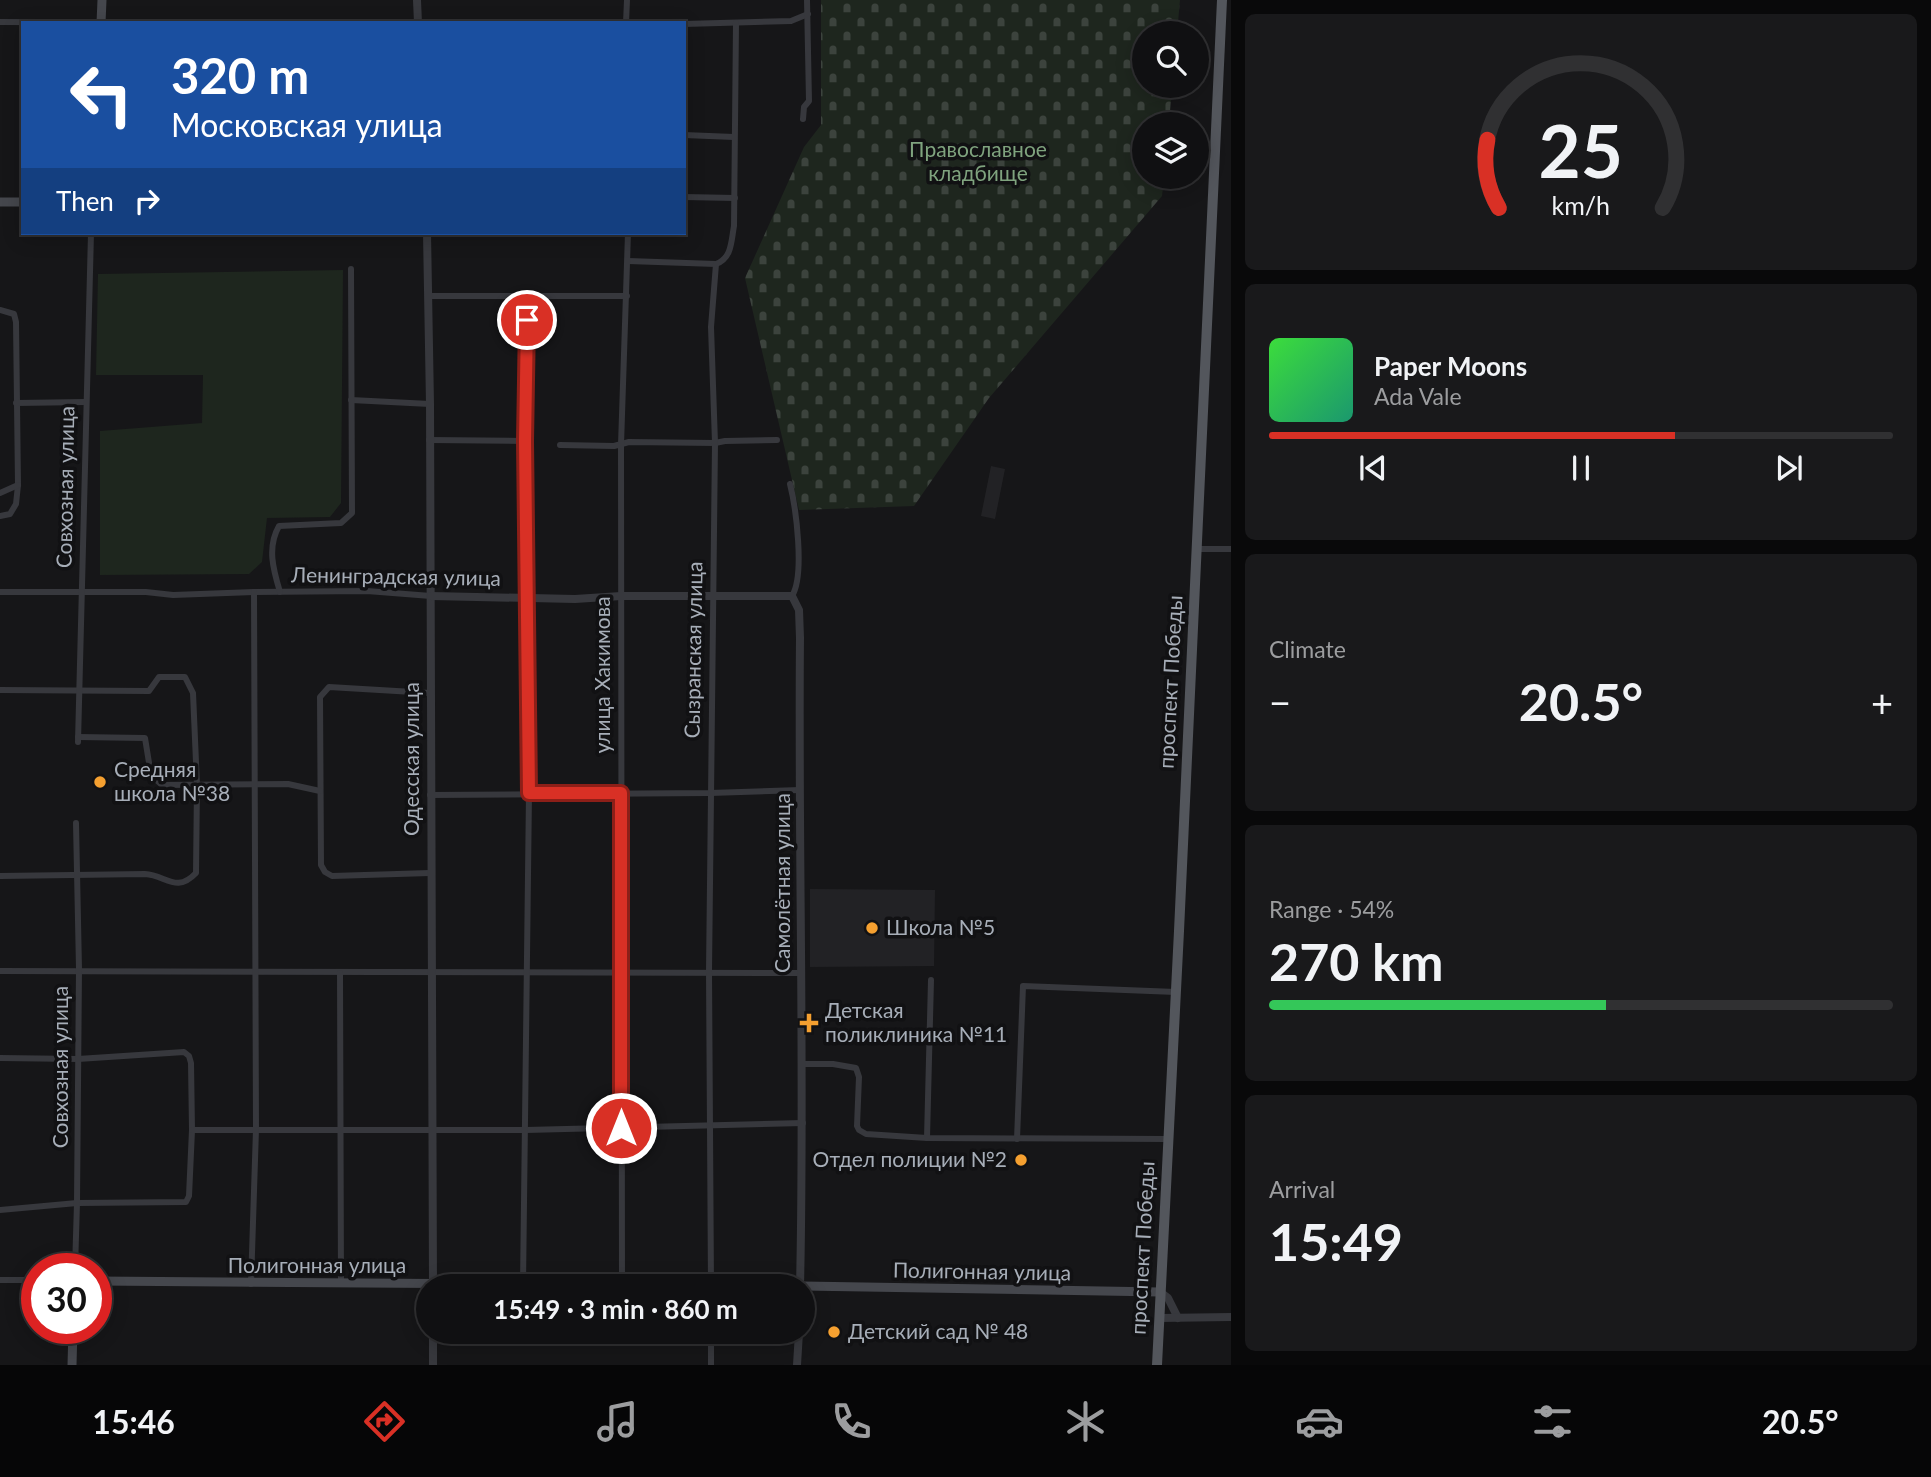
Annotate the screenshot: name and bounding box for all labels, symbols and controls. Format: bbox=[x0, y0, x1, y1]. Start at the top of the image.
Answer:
map controls bbox=[1132, 21, 1209, 189]
button: search bbox=[1132, 21, 1209, 98]
text: 320 m bbox=[171, 46, 309, 104]
icon: left bbox=[56, 49, 147, 140]
text: Московская улица bbox=[171, 105, 443, 144]
text: 25 bbox=[1539, 106, 1623, 194]
button: layers bbox=[1132, 112, 1209, 189]
park label: Православное кладбище bbox=[909, 136, 1047, 185]
icon: right bbox=[128, 182, 166, 220]
text: Then bbox=[56, 185, 114, 217]
text: km/h bbox=[1552, 190, 1610, 220]
pin bbox=[497, 290, 557, 350]
icon: arrive bbox=[508, 301, 546, 339]
text: Paper Moons bbox=[1374, 350, 1527, 382]
text: Ada Vale bbox=[1374, 382, 1462, 410]
street label: Совхозная улица bbox=[51, 406, 78, 568]
icon: previous bbox=[1354, 449, 1392, 487]
icon: pause bbox=[1562, 449, 1600, 487]
icon: next bbox=[1770, 449, 1808, 487]
street label: Ленинградская улица bbox=[290, 561, 501, 590]
street label: Сызранская улица bbox=[678, 561, 707, 739]
street label: проспект Победы bbox=[1152, 595, 1187, 769]
street label: улица Хакимова bbox=[589, 596, 614, 754]
text: Climate bbox=[1269, 635, 1346, 663]
text: 20.5° bbox=[1519, 670, 1643, 732]
text: − bbox=[1269, 679, 1291, 725]
text: + bbox=[1871, 679, 1893, 725]
street label: Одесская улица bbox=[398, 682, 423, 836]
place label: Средняя школа №38 bbox=[114, 756, 230, 805]
marker: Средняя школа №38 bbox=[92, 774, 108, 790]
street label: Самолётная улица bbox=[769, 793, 794, 973]
text: Range · 54% bbox=[1269, 895, 1394, 923]
place label: Школа №5 bbox=[886, 914, 995, 939]
marker: Школа №5 bbox=[864, 920, 880, 936]
text: 270 km bbox=[1269, 930, 1443, 992]
street label: Совхозная улица bbox=[47, 986, 72, 1148]
place label: Детская поликлиника №11 bbox=[825, 997, 1007, 1046]
marker: Детская поликлиника №11 bbox=[799, 1013, 819, 1033]
position arrow bbox=[584, 1091, 658, 1165]
place label: Отдел полиции №2 bbox=[813, 1146, 1007, 1171]
marker: Отдел полиции №2 bbox=[1013, 1152, 1029, 1168]
street label: проспект Победы bbox=[1124, 1161, 1159, 1335]
text: Arrival bbox=[1269, 1175, 1335, 1203]
text: 15:49 bbox=[1269, 1210, 1403, 1272]
street label: Полигонная улица bbox=[228, 1252, 406, 1277]
speed limit sign: 30 bbox=[21, 1253, 112, 1344]
street label: Полигонная улица bbox=[893, 1256, 1071, 1285]
text: 15:49 · 3 min · 860 m bbox=[493, 1293, 738, 1325]
place label: Детский сад № 48 bbox=[848, 1318, 1028, 1343]
marker: Детский сад № 48 bbox=[826, 1324, 842, 1340]
icon: directions bbox=[360, 1397, 409, 1446]
icon: music bbox=[593, 1397, 642, 1446]
icon: phone bbox=[827, 1397, 876, 1446]
icon: climate bbox=[1061, 1397, 1110, 1446]
icon: car bbox=[1295, 1397, 1344, 1446]
icon: filters bbox=[1528, 1397, 1577, 1446]
text: 15:46 bbox=[92, 1402, 175, 1441]
text: 20.5° bbox=[1762, 1402, 1839, 1441]

